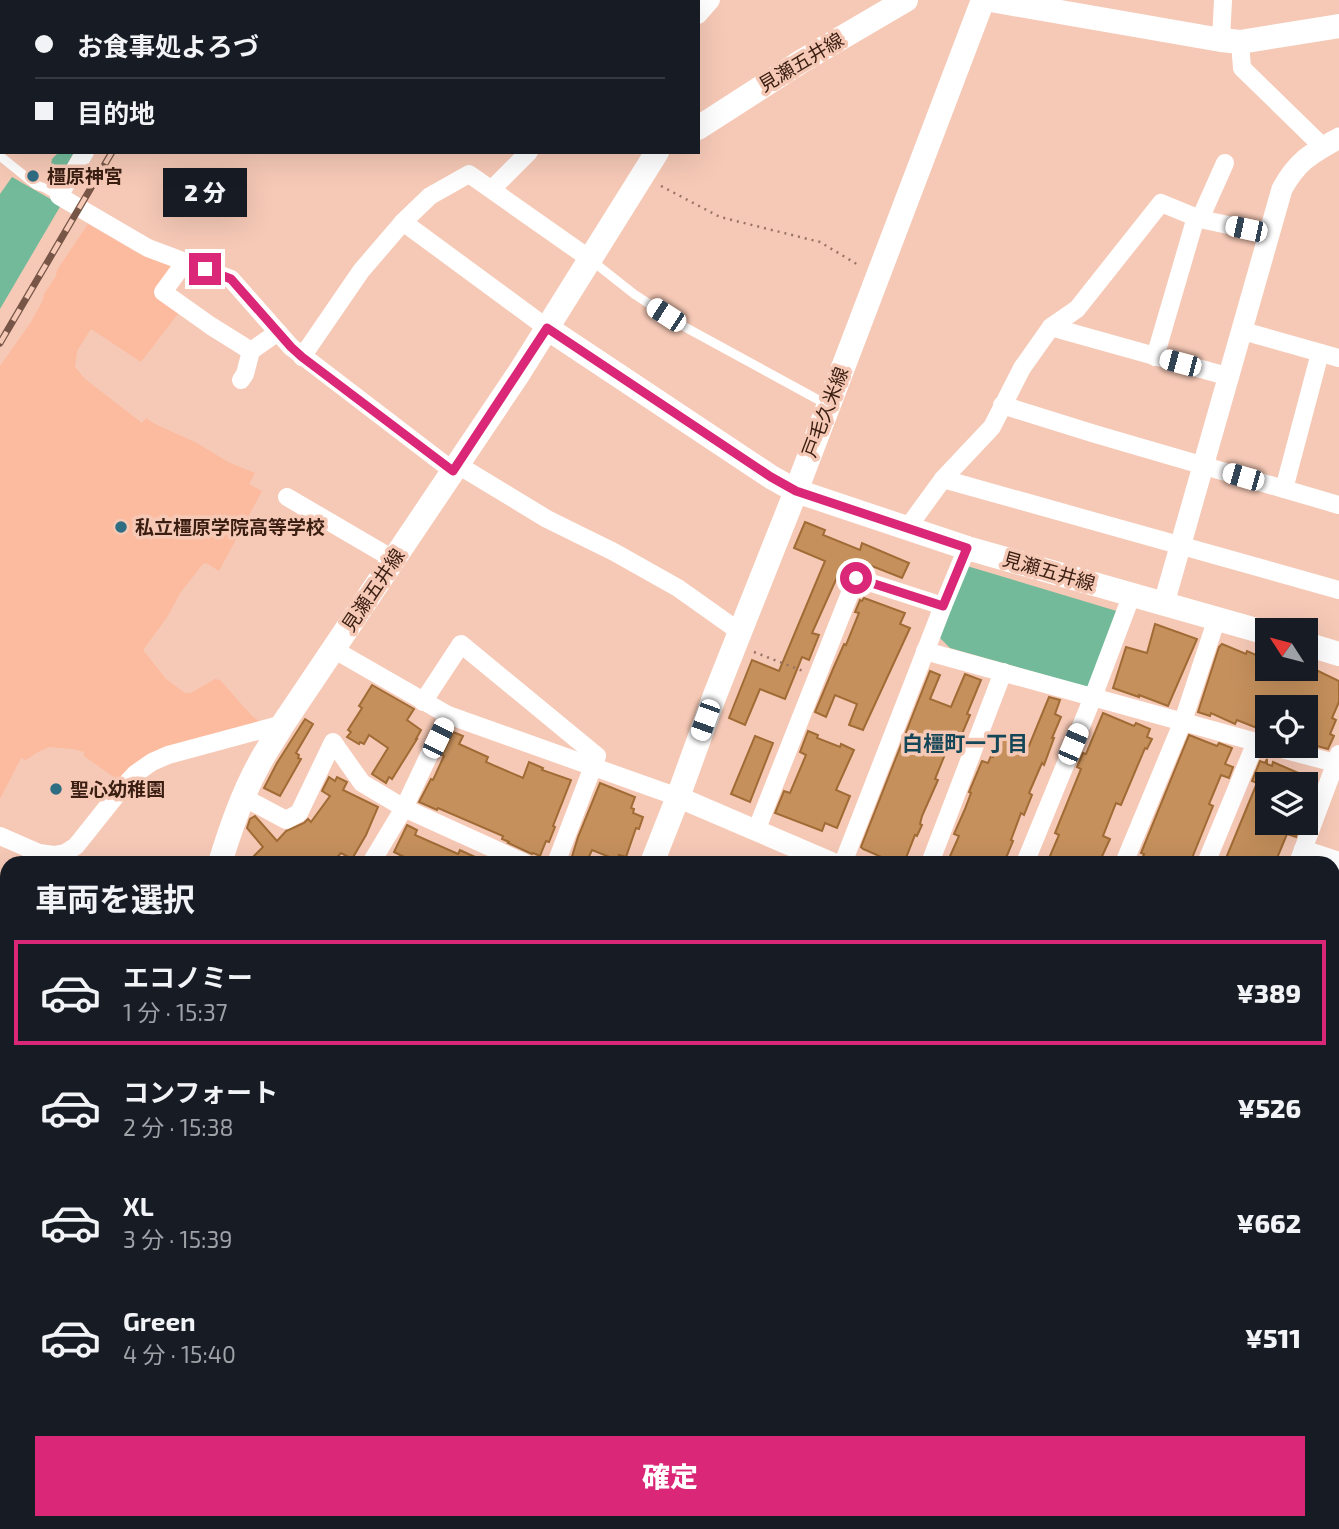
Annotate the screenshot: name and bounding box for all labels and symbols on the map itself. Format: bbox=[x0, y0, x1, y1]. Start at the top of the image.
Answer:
street label: 見瀬五井線 bbox=[754, 27, 847, 96]
place label: 橿原神宮 bbox=[47, 164, 123, 187]
marker: 橿原神宮 bbox=[25, 168, 41, 184]
callout: 2 分 bbox=[163, 168, 247, 216]
car bbox=[1224, 214, 1269, 244]
route end bbox=[189, 253, 221, 285]
car bbox=[643, 295, 690, 335]
car bbox=[1157, 347, 1204, 379]
street label: 戸毛久米線 bbox=[797, 363, 852, 460]
car bbox=[1220, 461, 1267, 493]
place label: 私立橿原学院高等学校 bbox=[135, 515, 325, 538]
marker: 私立橿原学院高等学校 bbox=[113, 519, 129, 535]
street label: 見瀬五井線 bbox=[336, 544, 409, 636]
street label: 見瀬五井線 bbox=[1000, 546, 1098, 595]
route start bbox=[840, 562, 872, 594]
north arrow bbox=[1255, 618, 1318, 681]
car bbox=[688, 697, 723, 743]
car bbox=[420, 715, 457, 761]
car bbox=[1056, 721, 1091, 767]
district label: 白橿町一丁目 bbox=[902, 730, 1028, 755]
place label: 聖心幼稚園 bbox=[70, 777, 165, 800]
marker: 聖心幼稚園 bbox=[48, 781, 64, 797]

